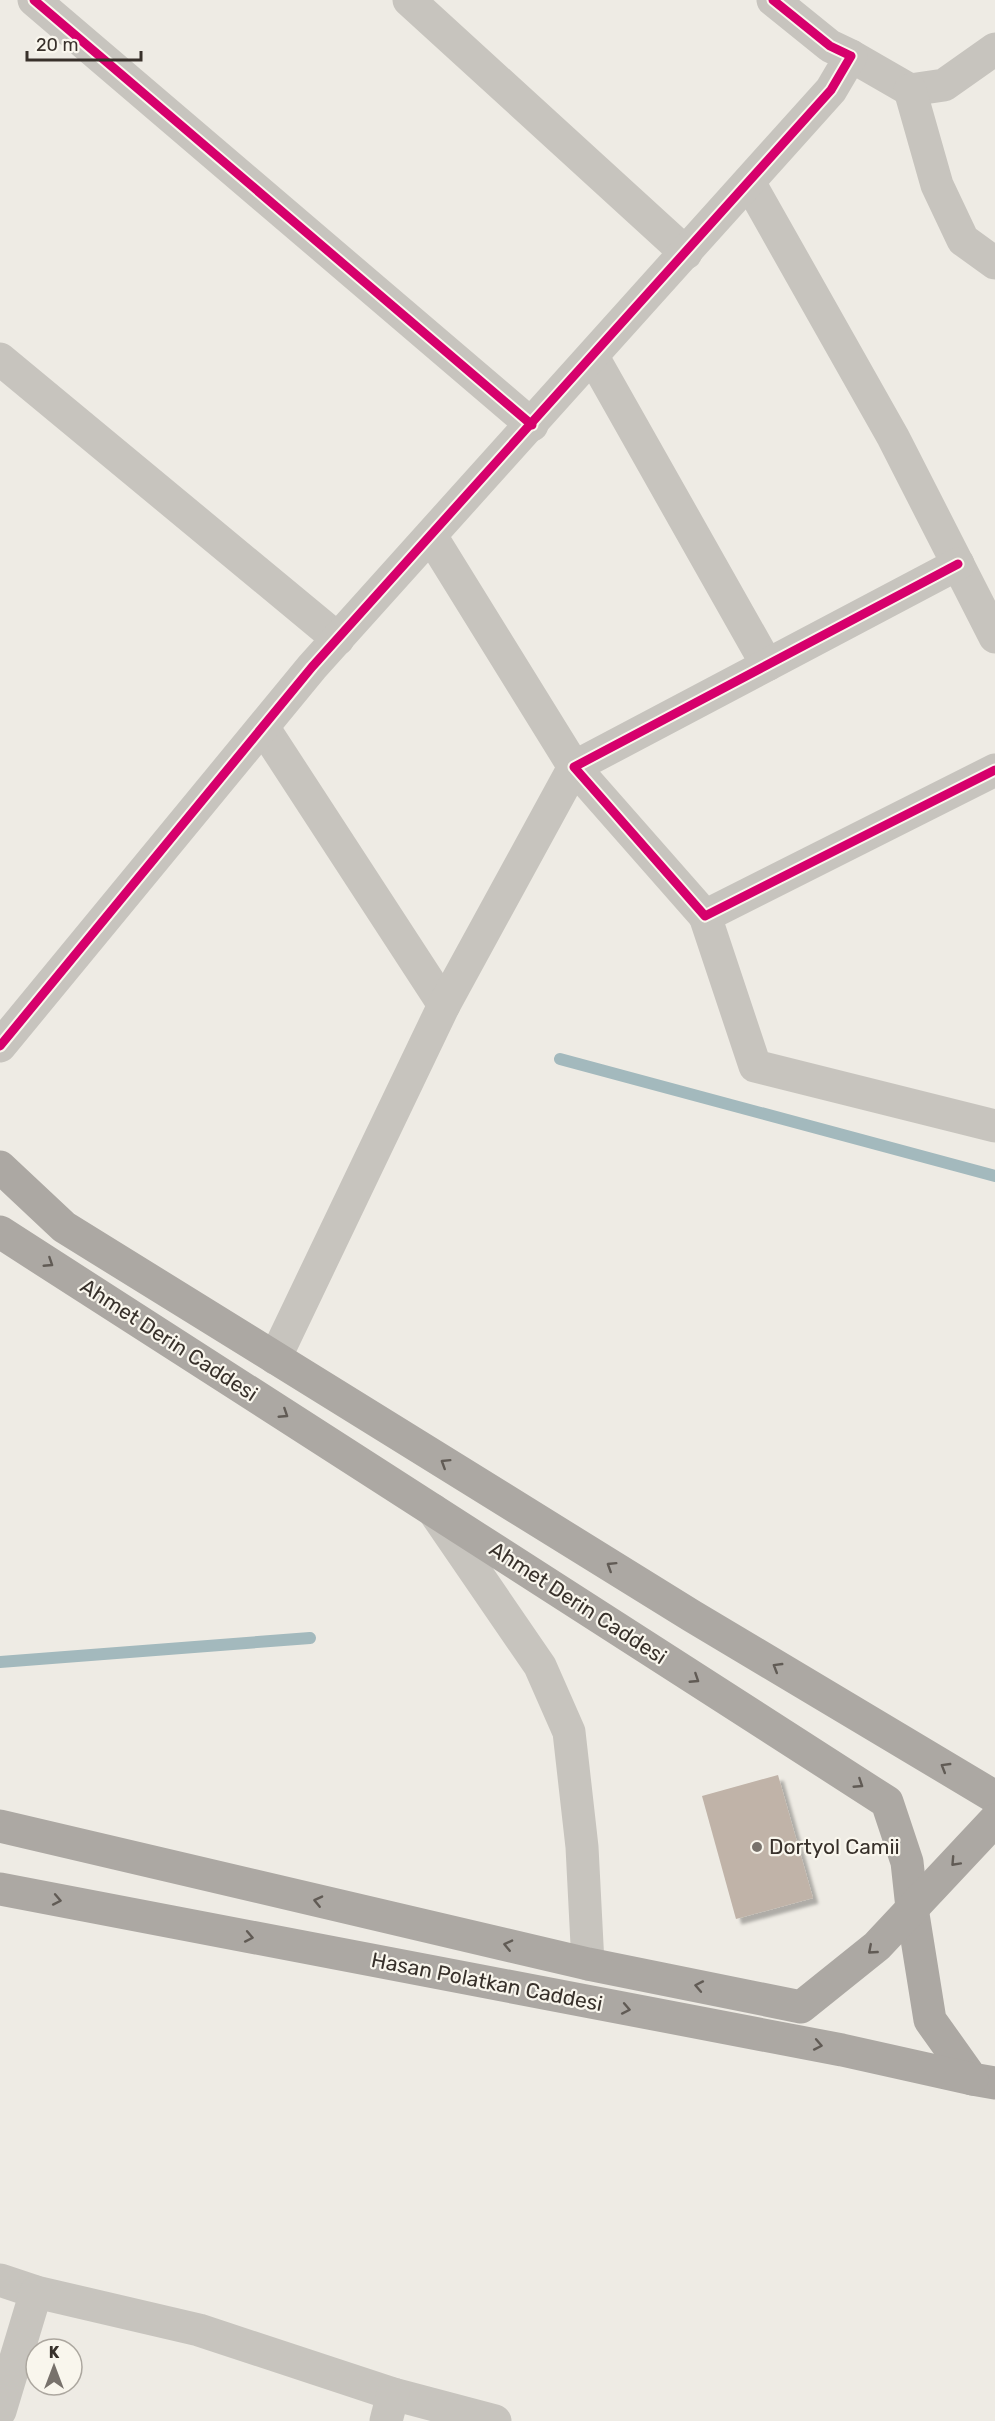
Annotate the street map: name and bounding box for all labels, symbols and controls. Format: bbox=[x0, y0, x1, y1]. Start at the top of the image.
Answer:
scale bar bbox=[27, 24, 141, 62]
text: 20 m bbox=[36, 34, 78, 56]
one-way arrow bbox=[43, 1256, 53, 1268]
street label: Ahmet Derin Caddesi bbox=[76, 1273, 262, 1406]
one-way arrow bbox=[278, 1407, 288, 1419]
one-way arrow bbox=[441, 1458, 451, 1470]
street label: Ahmet Derin Caddesi bbox=[485, 1536, 671, 1669]
one-way arrow bbox=[606, 1562, 617, 1573]
one-way arrow bbox=[773, 1662, 783, 1674]
one-way arrow bbox=[689, 1671, 699, 1683]
one-way arrow bbox=[941, 1762, 951, 1774]
one-way arrow bbox=[853, 1777, 864, 1788]
place label: Dortyol Camii bbox=[769, 1834, 900, 1859]
marker: Dortyol Camii bbox=[750, 1840, 764, 1854]
one-way arrow bbox=[951, 1856, 962, 1866]
one-way arrow bbox=[52, 1893, 62, 1906]
one-way arrow bbox=[313, 1895, 323, 1908]
one-way arrow bbox=[244, 1930, 254, 1943]
one-way arrow bbox=[503, 1940, 513, 1953]
one-way arrow bbox=[868, 1943, 878, 1954]
street label: Hasan Polatkan Caddesi bbox=[369, 1947, 605, 2016]
one-way arrow bbox=[694, 1980, 704, 1993]
one-way arrow bbox=[621, 2002, 631, 2015]
one-way arrow bbox=[812, 2038, 822, 2051]
north arrow bbox=[24, 2337, 84, 2397]
text: K bbox=[49, 2343, 60, 2362]

